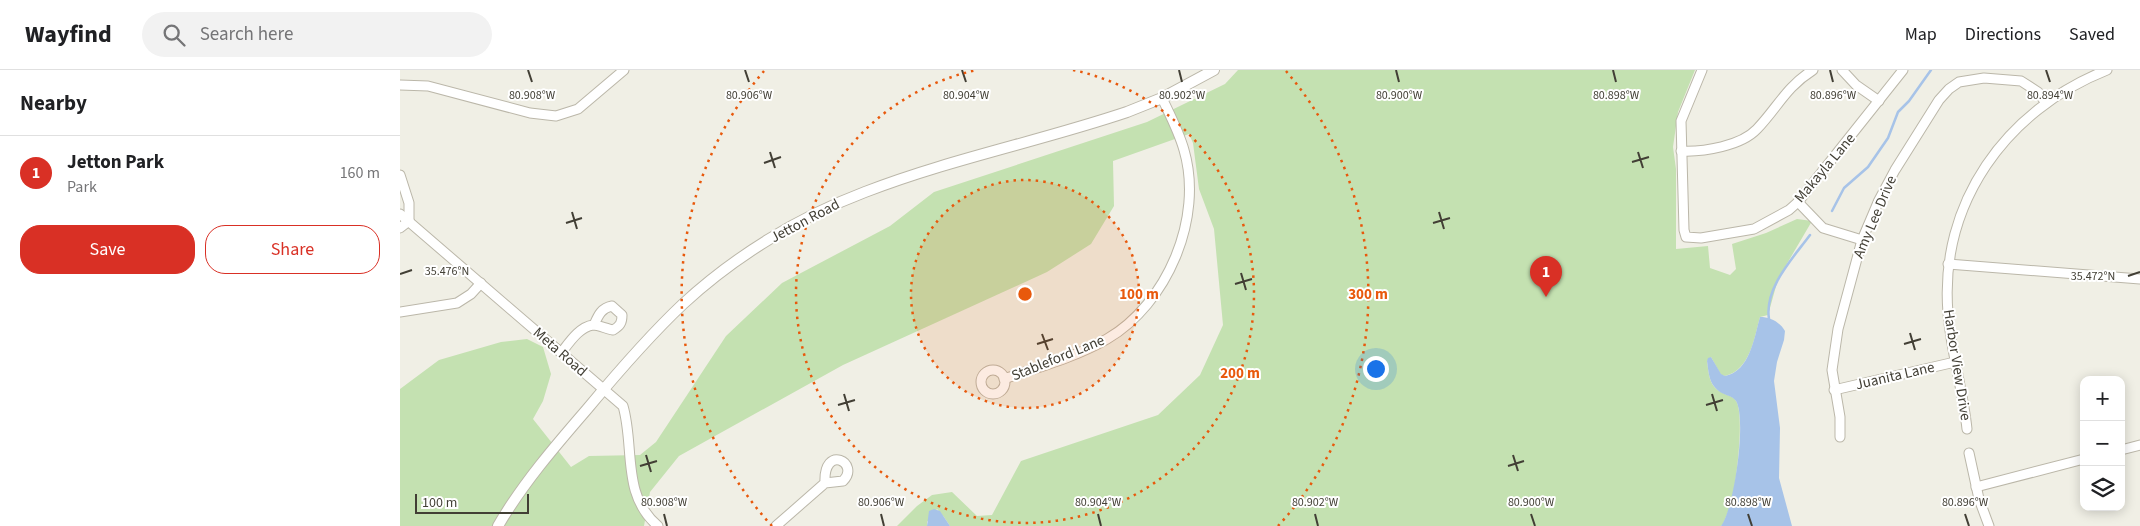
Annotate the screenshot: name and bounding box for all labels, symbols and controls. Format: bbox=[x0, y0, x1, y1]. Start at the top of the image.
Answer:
search box bbox=[142, 12, 492, 57]
text: Wayfind bbox=[25, 17, 112, 52]
icon: search bbox=[160, 21, 188, 49]
text: Search here bbox=[200, 21, 293, 48]
text: Map bbox=[1905, 22, 1937, 47]
text: Directions bbox=[1965, 22, 2041, 47]
text: Saved bbox=[2069, 22, 2115, 47]
text: 80.908°W bbox=[509, 87, 556, 104]
text: 80.906°W bbox=[726, 87, 773, 104]
text: 80.904°W bbox=[943, 87, 990, 104]
text: 80.902°W bbox=[1159, 87, 1206, 104]
text: 80.900°W bbox=[1376, 87, 1423, 104]
text: 80.898°W bbox=[1593, 87, 1640, 104]
text: 80.896°W bbox=[1810, 87, 1857, 104]
text: 80.894°W bbox=[2027, 87, 2074, 104]
text: Nearby bbox=[20, 88, 87, 118]
street label: Makayla Lane bbox=[1790, 129, 1860, 207]
text: Jetton Park bbox=[67, 149, 164, 176]
text: 1 bbox=[32, 162, 40, 184]
text: 160 m bbox=[340, 162, 380, 184]
street label: Amy Lee Drive bbox=[1848, 172, 1902, 262]
text: Park bbox=[67, 176, 97, 198]
street label: Jetton Road bbox=[767, 194, 843, 248]
button: Save bbox=[20, 225, 195, 274]
button: Share bbox=[205, 225, 380, 274]
pin: 1 bbox=[1530, 256, 1562, 297]
text: 35.476°N bbox=[425, 263, 469, 280]
text: 35.472°N bbox=[2071, 268, 2115, 285]
text: 100 m bbox=[1119, 284, 1159, 305]
text: 300 m bbox=[1348, 284, 1388, 305]
centre of rings bbox=[1016, 285, 1034, 303]
street label: Harbor View Drive bbox=[1938, 308, 1976, 422]
street label: Meta Road bbox=[528, 323, 592, 381]
street label: Stableford Lane bbox=[1008, 330, 1108, 386]
your location bbox=[1363, 356, 1389, 382]
street label: Juanita Lane bbox=[1853, 357, 1937, 395]
text: 200 m bbox=[1220, 363, 1260, 384]
map controls bbox=[2080, 376, 2125, 511]
button: + bbox=[2080, 376, 2125, 421]
button: − bbox=[2080, 421, 2125, 466]
button: layers bbox=[2080, 466, 2125, 511]
scale bar bbox=[415, 491, 529, 514]
text: 100 m bbox=[422, 493, 457, 513]
text: 80.908°W bbox=[641, 494, 688, 511]
text: 80.906°W bbox=[858, 494, 905, 511]
text: 80.904°W bbox=[1075, 494, 1122, 511]
text: 80.902°W bbox=[1292, 494, 1339, 511]
text: 80.900°W bbox=[1508, 494, 1555, 511]
text: 80.898°W bbox=[1725, 494, 1772, 511]
text: 80.896°W bbox=[1942, 494, 1989, 511]

